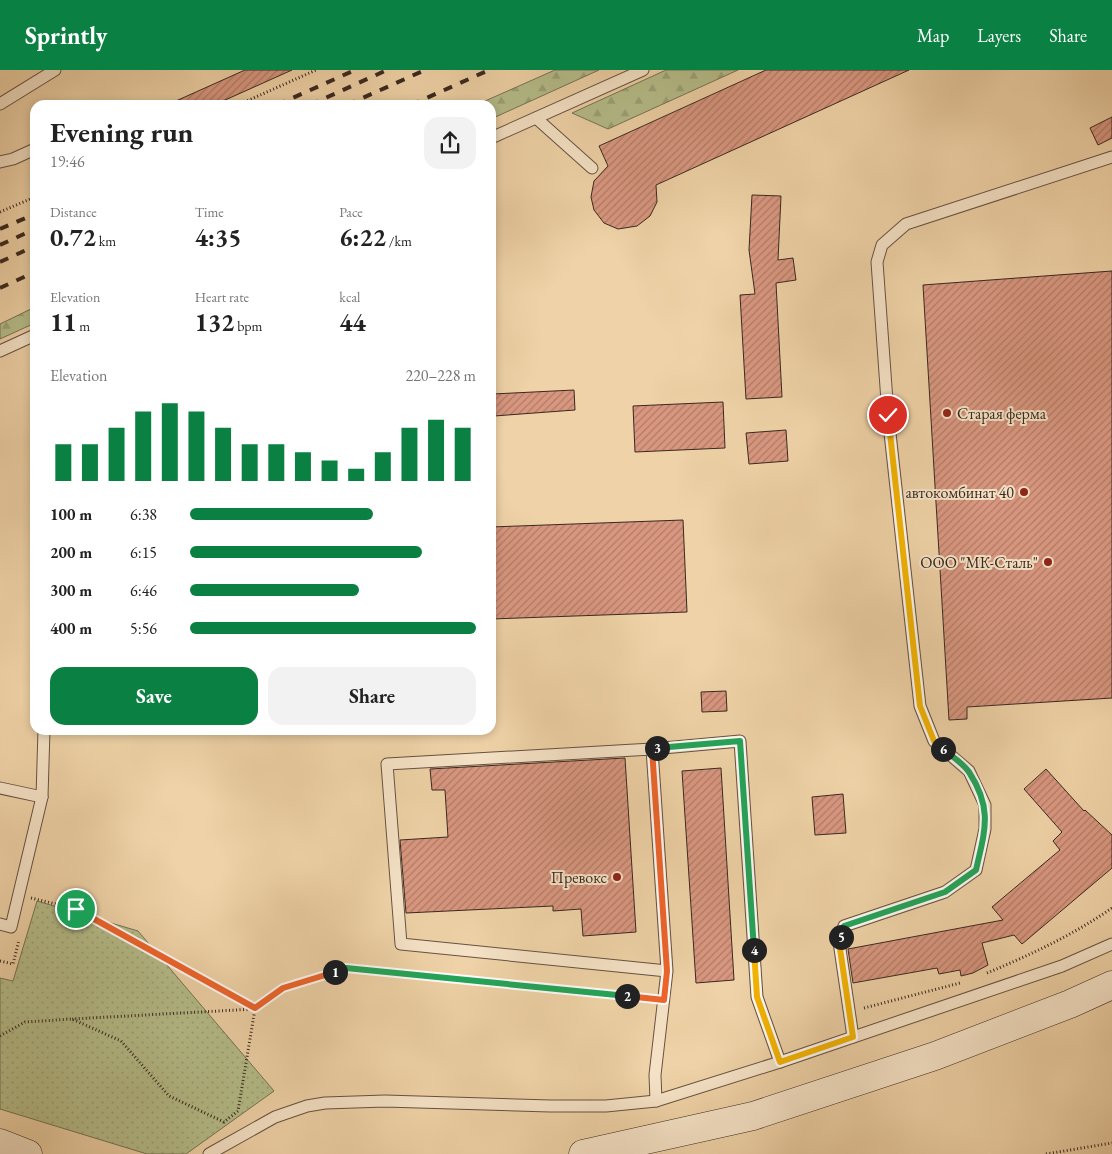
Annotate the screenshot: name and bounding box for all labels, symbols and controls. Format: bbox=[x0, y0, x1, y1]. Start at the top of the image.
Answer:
text: Sprintly bbox=[25, 20, 107, 51]
text: Map bbox=[917, 24, 949, 47]
text: Layers bbox=[977, 24, 1021, 47]
text: Share bbox=[1049, 24, 1087, 47]
text: Evening run bbox=[50, 114, 193, 150]
button: share bbox=[424, 117, 476, 169]
text: 19:46 bbox=[50, 151, 85, 172]
text: Distance bbox=[50, 203, 97, 221]
text: Time bbox=[195, 203, 224, 221]
text: Pace bbox=[339, 203, 363, 221]
text: 0.72 bbox=[50, 221, 96, 253]
text: 4:35 bbox=[195, 221, 241, 253]
text: 6:22 bbox=[339, 221, 386, 253]
text: km bbox=[96, 232, 116, 250]
text: /km bbox=[386, 232, 412, 250]
text: Elevation bbox=[50, 288, 100, 306]
text: Heart rate bbox=[195, 288, 249, 306]
text: kcal bbox=[339, 288, 360, 306]
text: 11 bbox=[50, 306, 76, 338]
text: 132 bbox=[195, 306, 234, 338]
text: 44 bbox=[339, 306, 366, 338]
text: m bbox=[76, 317, 90, 335]
text: bpm bbox=[234, 317, 263, 335]
text: Elevation bbox=[50, 365, 108, 386]
text: 220–228 m bbox=[405, 365, 476, 386]
pin bbox=[867, 394, 909, 436]
icon: check bbox=[874, 401, 902, 429]
place label: Старая ферма bbox=[957, 403, 1047, 424]
marker: Старая ферма bbox=[941, 407, 953, 419]
place label: автокомбинат 40 bbox=[905, 482, 1014, 503]
marker: автокомбинат 40 bbox=[1018, 486, 1030, 498]
text: 100 m bbox=[50, 504, 92, 525]
text: 6:38 bbox=[130, 504, 157, 525]
text: 200 m bbox=[50, 542, 92, 563]
text: 6:15 bbox=[130, 542, 157, 563]
place label: ООО "МК-Сталь" bbox=[920, 552, 1038, 573]
marker: ООО "МК-Сталь" bbox=[1042, 556, 1054, 568]
text: 300 m bbox=[50, 580, 92, 601]
text: 6:46 bbox=[130, 580, 157, 601]
text: 400 m bbox=[50, 618, 92, 639]
text: 5:56 bbox=[130, 618, 157, 639]
button: Save bbox=[50, 667, 258, 725]
button: Share bbox=[268, 667, 476, 725]
pin: 3 bbox=[644, 736, 670, 760]
pin: 6 bbox=[930, 736, 956, 762]
text: 3 bbox=[654, 739, 661, 757]
text: 6 bbox=[940, 740, 947, 758]
place label: Превокс bbox=[551, 867, 607, 888]
marker: Превокс bbox=[611, 871, 623, 883]
pin bbox=[55, 888, 97, 930]
icon: arrive bbox=[62, 895, 90, 923]
pin: 5 bbox=[828, 924, 854, 950]
text: 5 bbox=[838, 928, 845, 946]
pin: 4 bbox=[742, 938, 766, 962]
text: 4 bbox=[751, 941, 758, 959]
pin: 1 bbox=[322, 960, 348, 984]
text: 1 bbox=[332, 963, 339, 981]
pin: 2 bbox=[614, 984, 640, 1008]
text: 2 bbox=[624, 987, 631, 1005]

